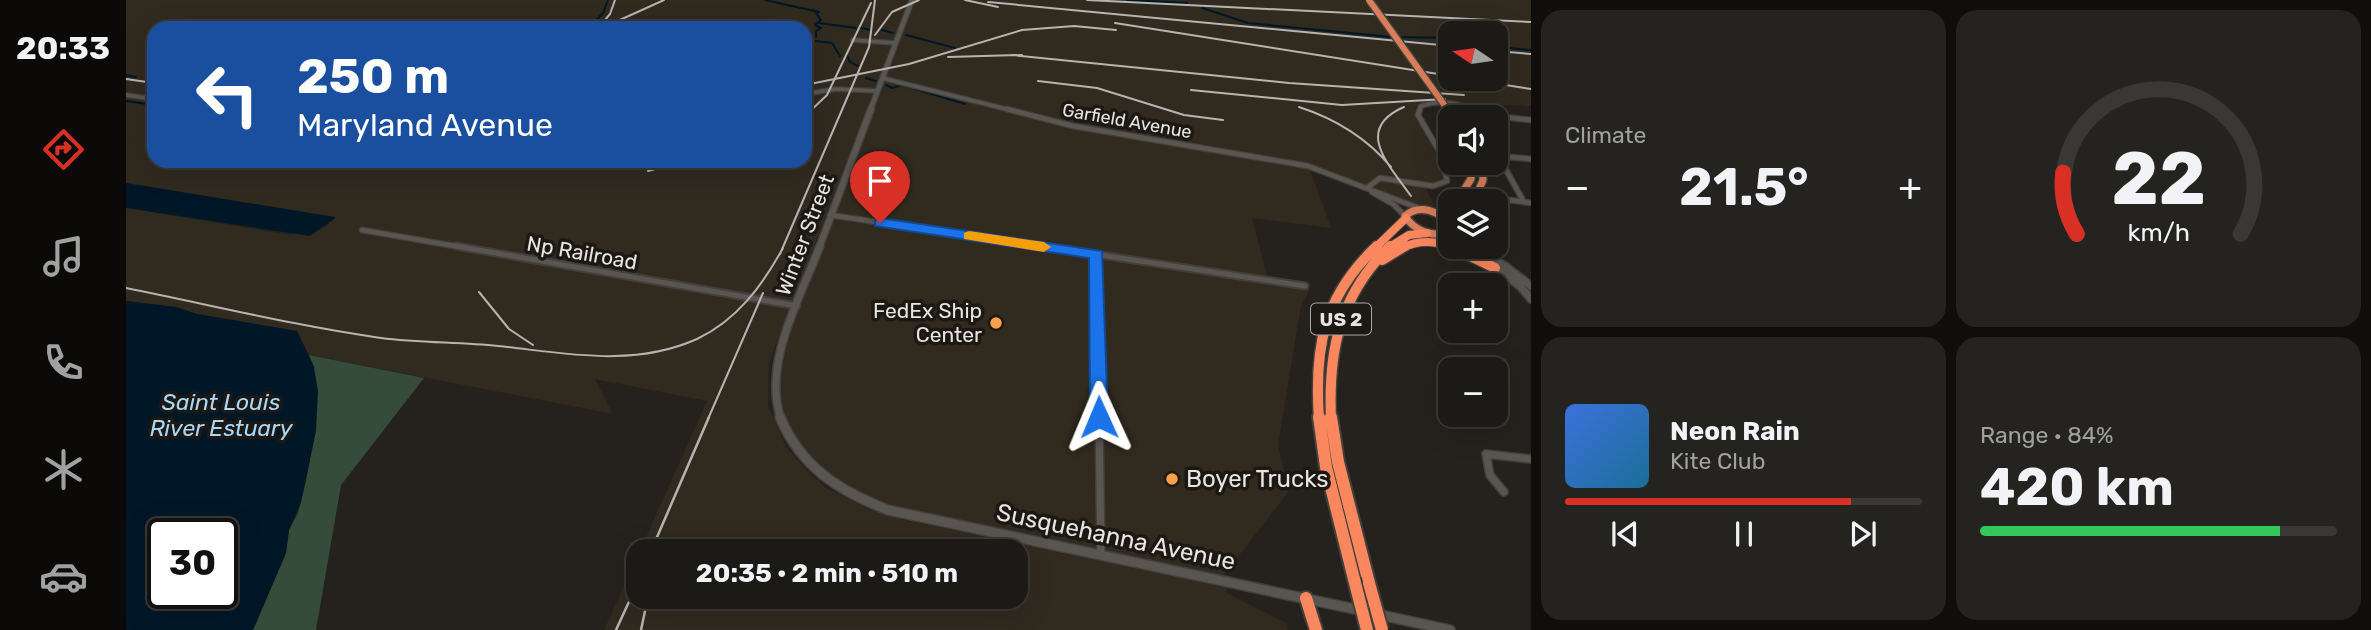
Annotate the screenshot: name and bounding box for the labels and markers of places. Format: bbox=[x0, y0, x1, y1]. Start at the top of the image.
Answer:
pin bbox=[850, 151, 910, 223]
place label: FedEx Ship Center bbox=[873, 298, 982, 347]
marker: FedEx Ship Center bbox=[988, 315, 1004, 331]
place label: Boyer Trucks bbox=[1186, 465, 1329, 493]
marker: Boyer Trucks bbox=[1164, 471, 1180, 487]

